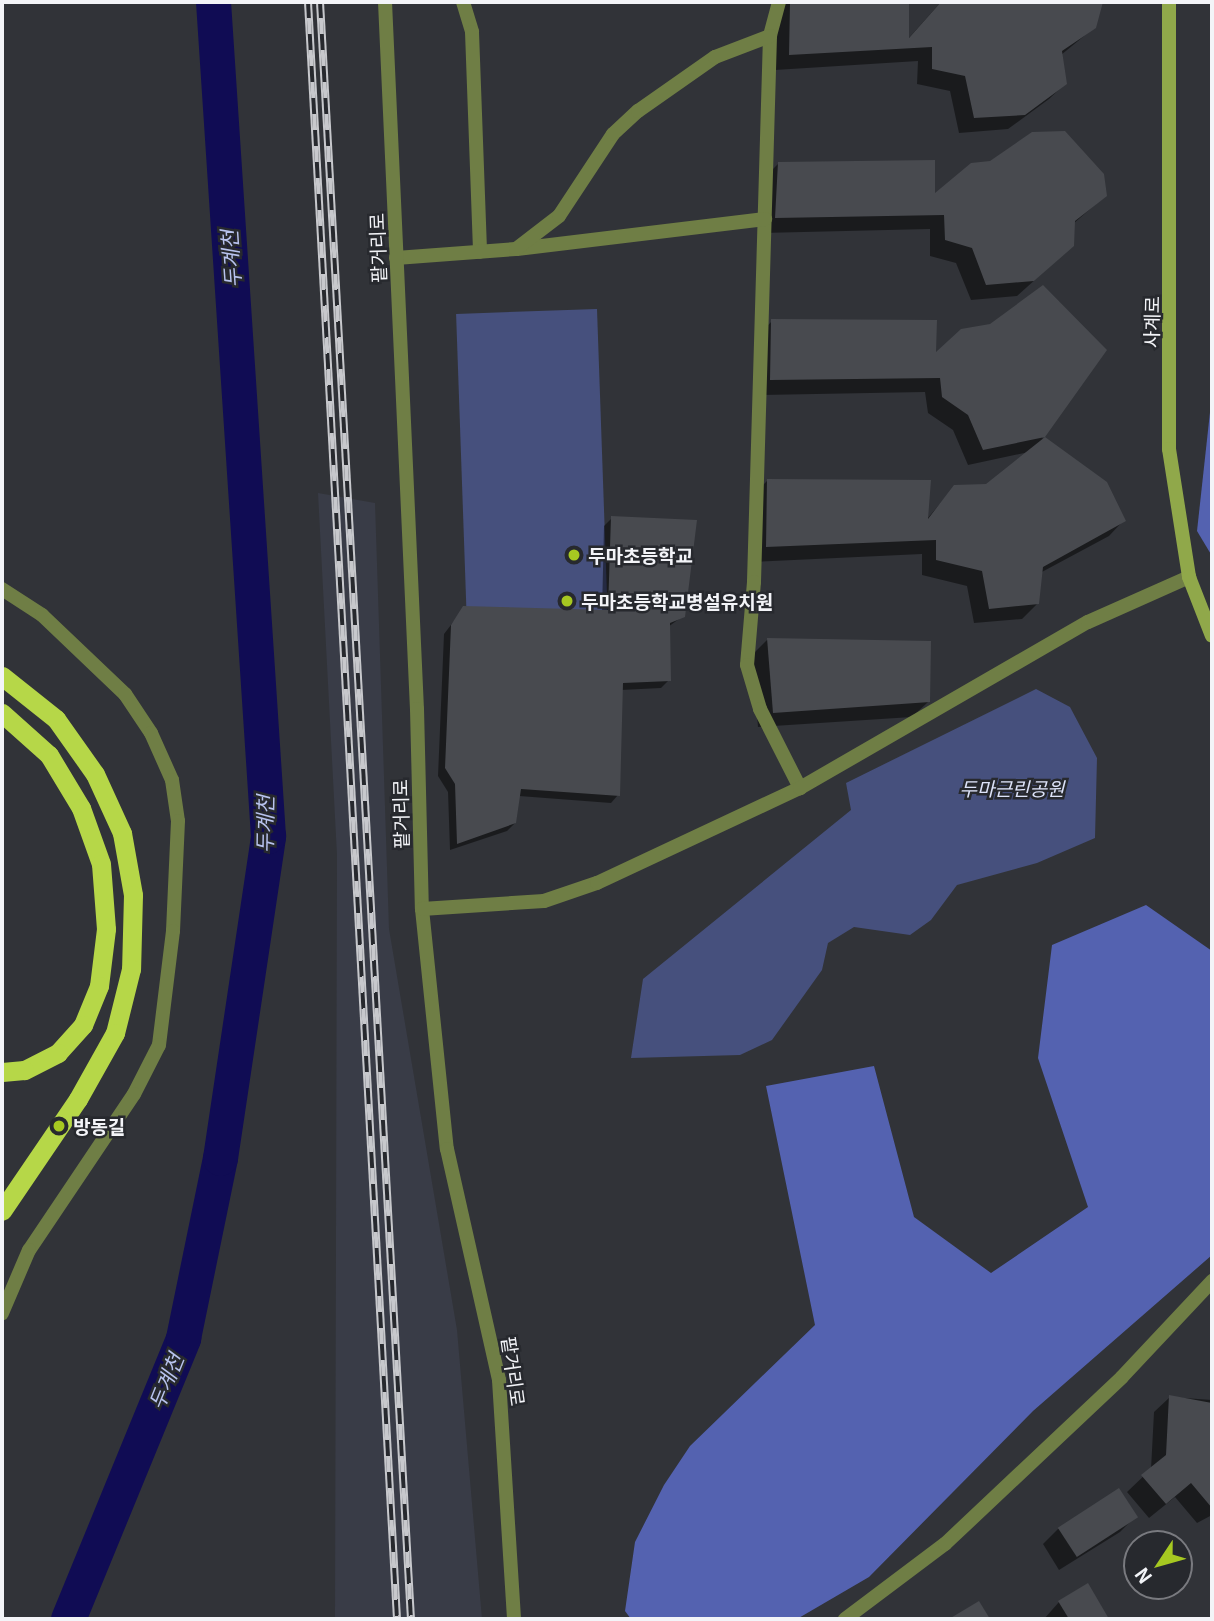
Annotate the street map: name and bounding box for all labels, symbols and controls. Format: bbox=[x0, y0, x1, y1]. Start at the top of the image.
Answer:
street label: 팥거리로 bbox=[364, 213, 390, 283]
water label: 두계천 bbox=[215, 229, 245, 289]
street label: 사계로 bbox=[1139, 296, 1163, 348]
place label: 두마초등학교 bbox=[588, 544, 693, 566]
marker: 두마초등학교 bbox=[566, 547, 582, 563]
place label: 두마초등학교병설유치원 bbox=[581, 590, 773, 612]
marker: 두마초등학교병설유치원 bbox=[559, 593, 575, 609]
park label: 두마근린공원 bbox=[960, 777, 1064, 799]
street label: 팥거리로 bbox=[388, 779, 412, 849]
water label: 두계천 bbox=[251, 795, 277, 853]
place label: 방동길 bbox=[73, 1115, 125, 1137]
marker: 방동길 bbox=[51, 1118, 67, 1134]
street label: 팥거리로 bbox=[498, 1335, 530, 1407]
water label: 두계천 bbox=[142, 1349, 188, 1413]
north arrow bbox=[1123, 1530, 1193, 1600]
text: N bbox=[1127, 1563, 1157, 1590]

